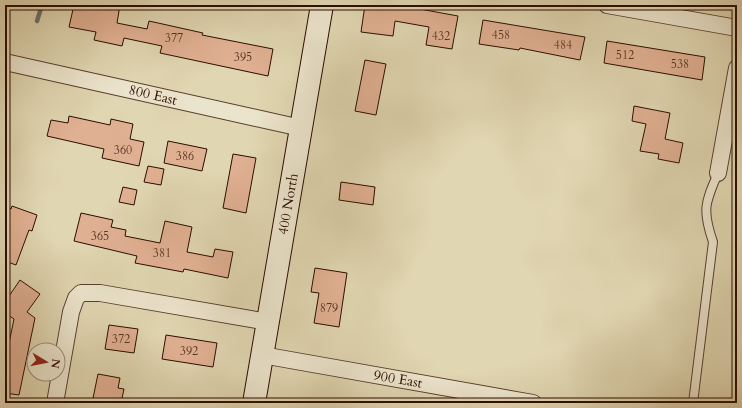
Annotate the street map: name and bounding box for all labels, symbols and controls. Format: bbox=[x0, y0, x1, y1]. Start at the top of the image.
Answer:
house number: 458 bbox=[492, 27, 510, 43]
house number: 432 bbox=[432, 28, 450, 44]
house number: 377 bbox=[165, 30, 183, 46]
house number: 484 bbox=[554, 37, 572, 53]
house number: 512 bbox=[616, 47, 634, 63]
house number: 395 bbox=[234, 49, 252, 65]
house number: 538 bbox=[671, 56, 689, 72]
street label: 800 East bbox=[127, 80, 180, 110]
house number: 360 bbox=[114, 142, 132, 158]
house number: 386 bbox=[176, 148, 194, 164]
street label: 400 North bbox=[273, 172, 303, 236]
house number: 365 bbox=[91, 228, 109, 244]
house number: 381 bbox=[153, 245, 171, 261]
house number: 879 bbox=[320, 300, 338, 316]
house number: 372 bbox=[112, 331, 130, 347]
north arrow bbox=[26, 342, 66, 382]
house number: 392 bbox=[180, 343, 198, 359]
text: N bbox=[47, 358, 64, 370]
street label: 900 East bbox=[372, 365, 424, 393]

